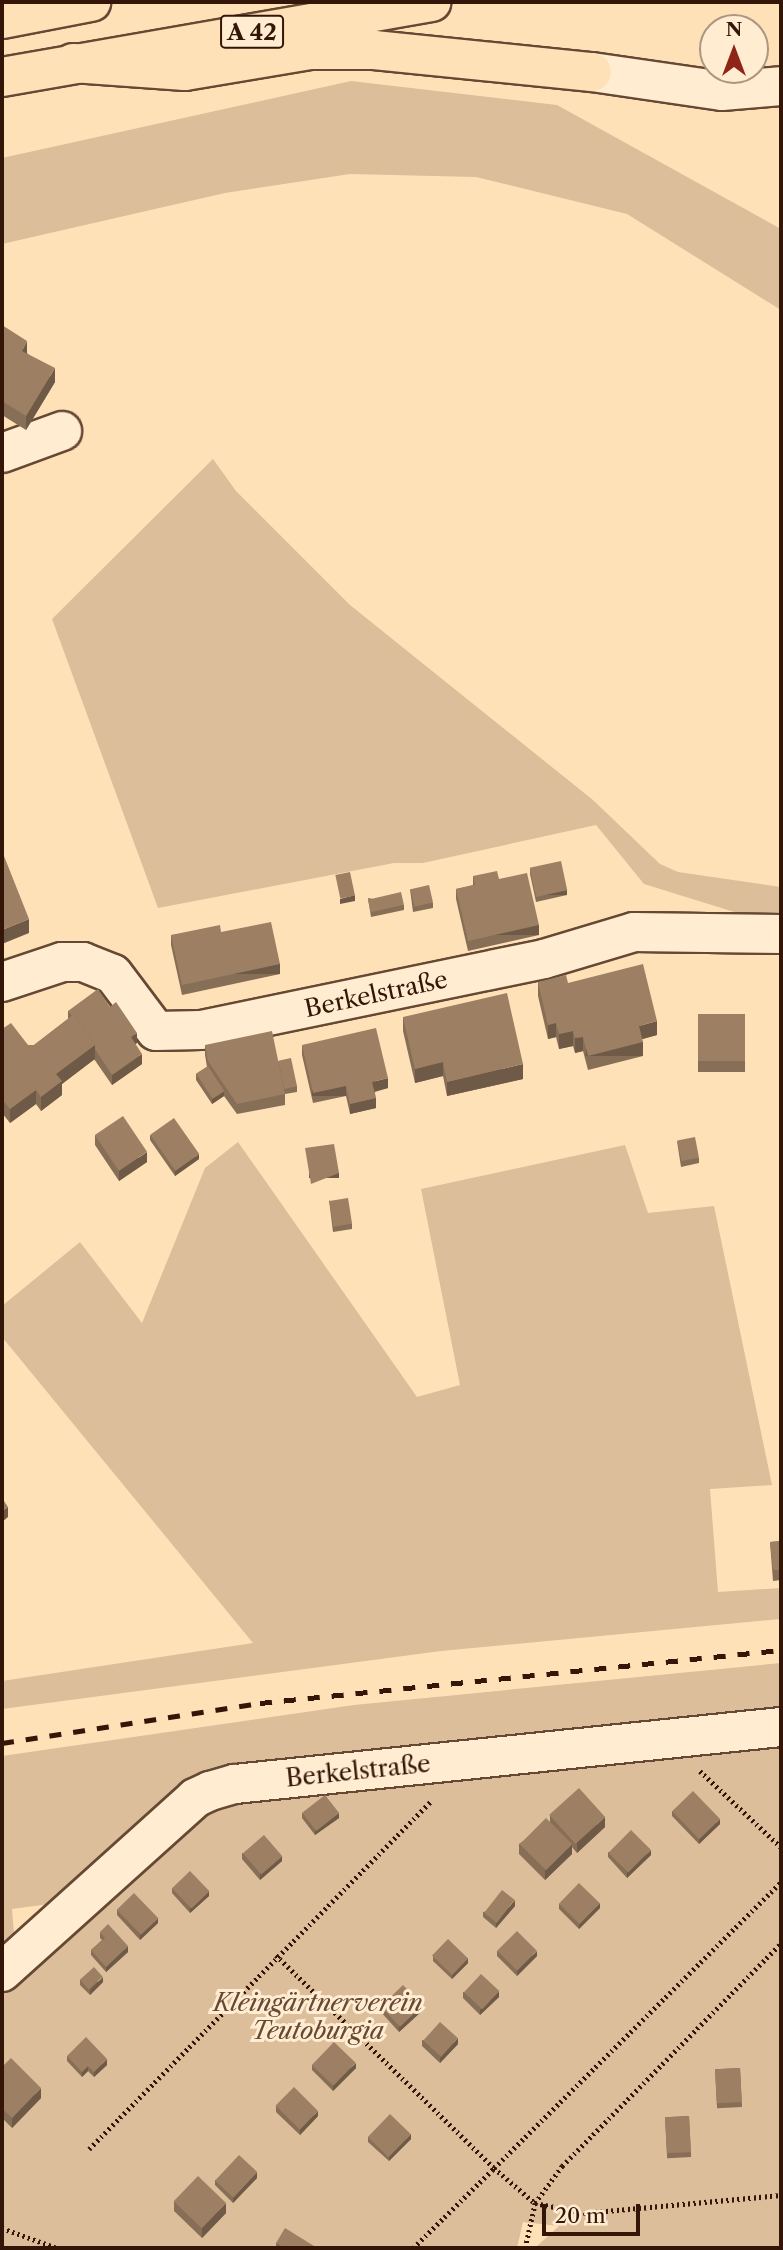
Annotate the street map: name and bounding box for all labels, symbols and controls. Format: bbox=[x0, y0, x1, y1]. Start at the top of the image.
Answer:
road number: A 42 bbox=[219, 12, 285, 52]
north arrow bbox=[699, 14, 769, 84]
text: N bbox=[726, 18, 742, 41]
street label: Berkelstraße bbox=[302, 965, 450, 1023]
street label: Berkelstraße bbox=[284, 1749, 432, 1793]
park label: Kleingärtnerverein Teutoburgia bbox=[213, 1989, 423, 2045]
scale bar bbox=[545, 2190, 643, 2234]
text: 20 m bbox=[555, 2203, 606, 2228]

